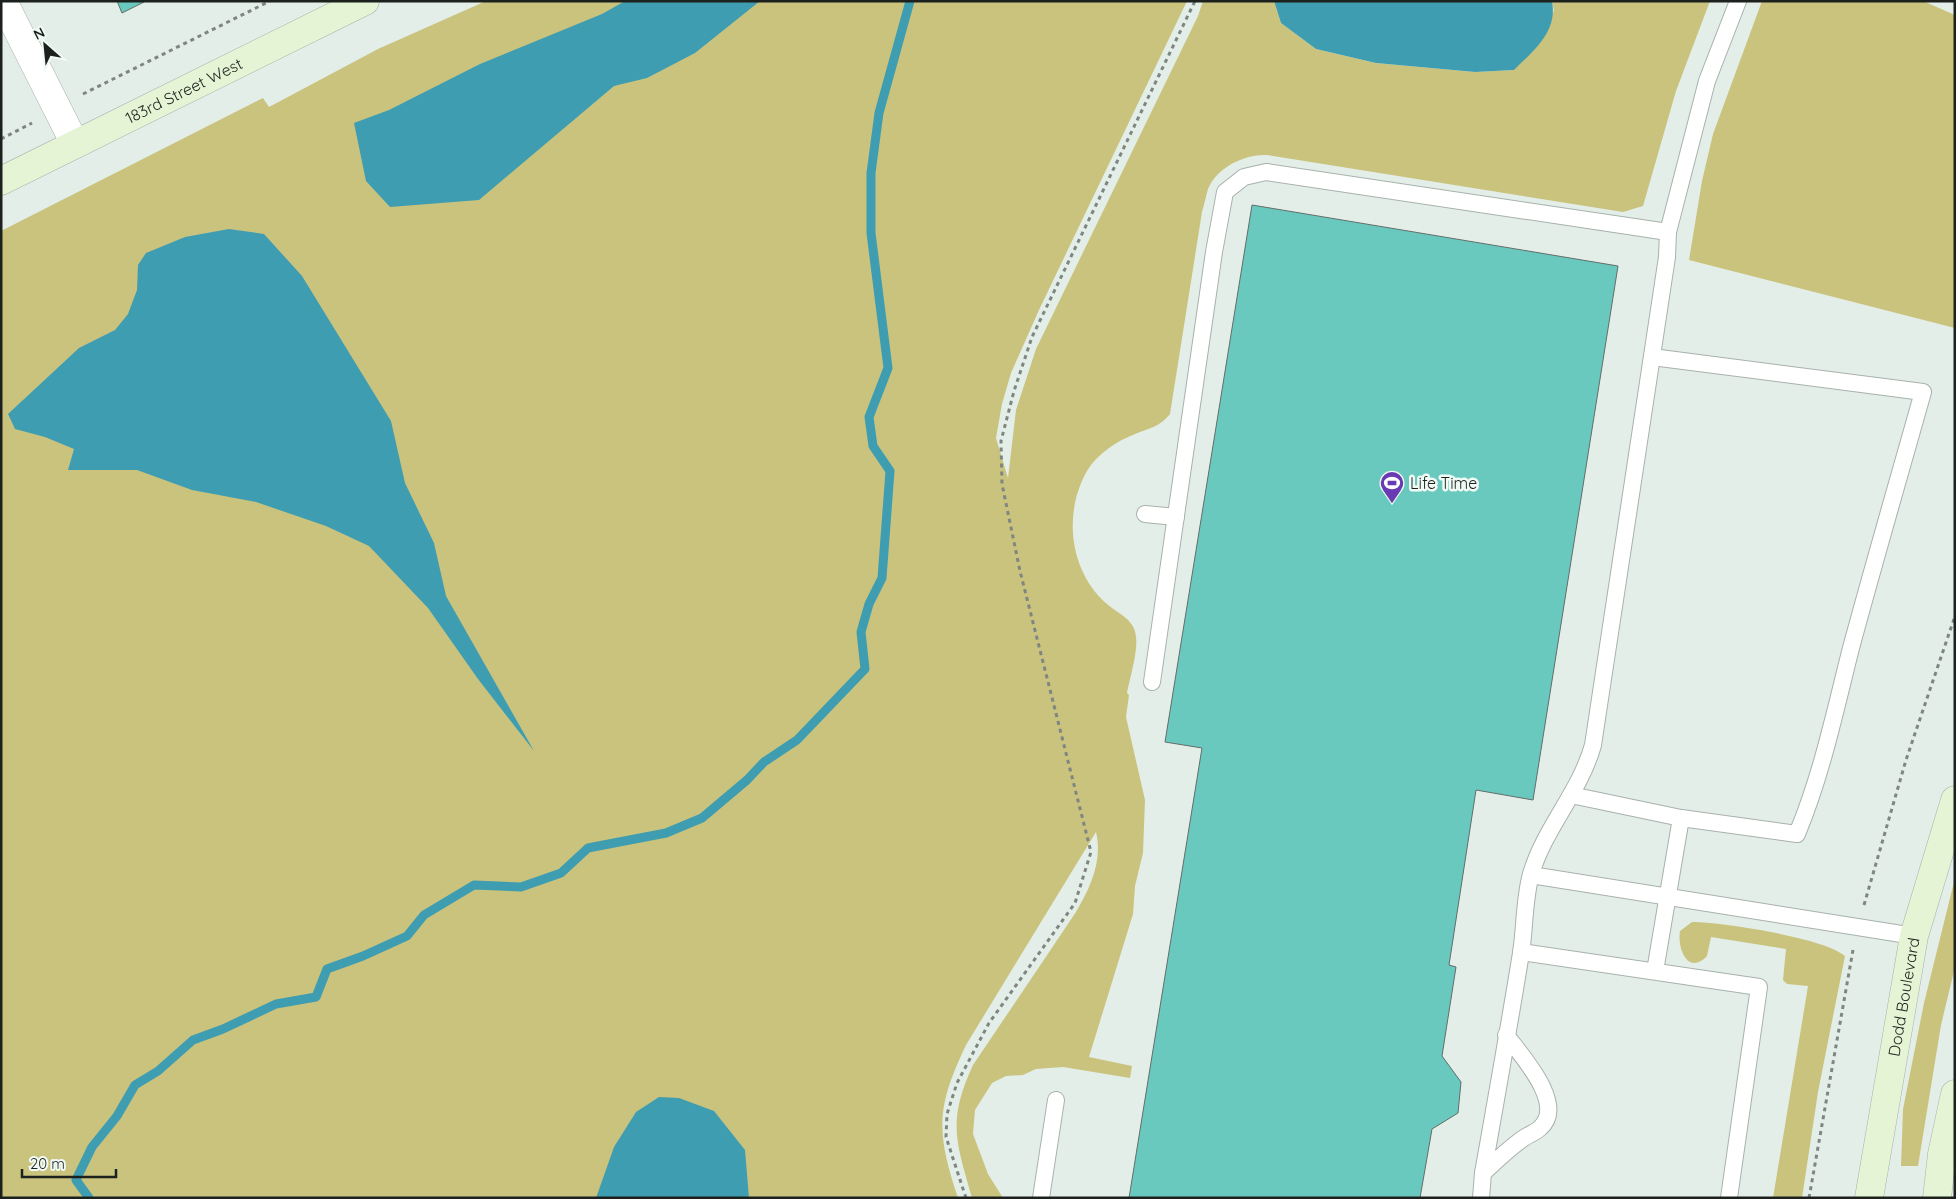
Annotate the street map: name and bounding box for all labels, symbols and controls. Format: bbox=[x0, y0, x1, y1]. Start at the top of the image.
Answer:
north arrow bbox=[20, 20, 70, 70]
text: N bbox=[30, 23, 48, 44]
street label: 183rd Street West bbox=[122, 53, 246, 128]
sports icon: Life Time bbox=[1379, 470, 1405, 504]
place label: Life Time bbox=[1410, 473, 1477, 493]
street label: Dodd Boulevard bbox=[1883, 936, 1924, 1058]
scale bar bbox=[22, 1146, 116, 1178]
text: 20 m bbox=[30, 1154, 65, 1173]

